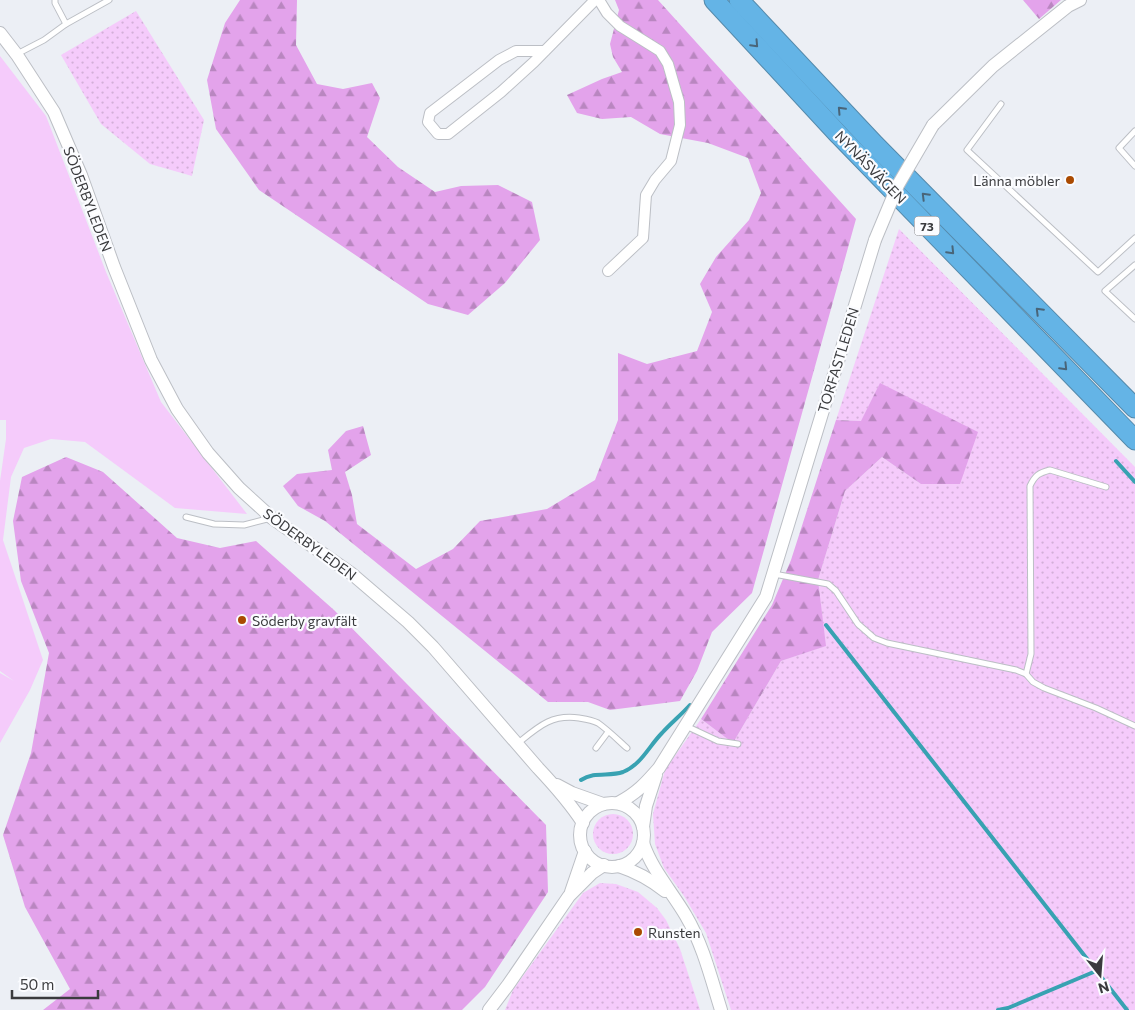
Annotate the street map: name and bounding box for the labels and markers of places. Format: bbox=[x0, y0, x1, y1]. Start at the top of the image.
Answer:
place label: Länna möbler bbox=[973, 172, 1060, 189]
marker: Länna möbler bbox=[1064, 174, 1076, 186]
place label: Söderby gravfält bbox=[252, 612, 357, 629]
marker: Söderby gravfält bbox=[236, 614, 248, 626]
place label: Runsten bbox=[648, 924, 701, 941]
marker: Runsten bbox=[632, 926, 644, 938]

